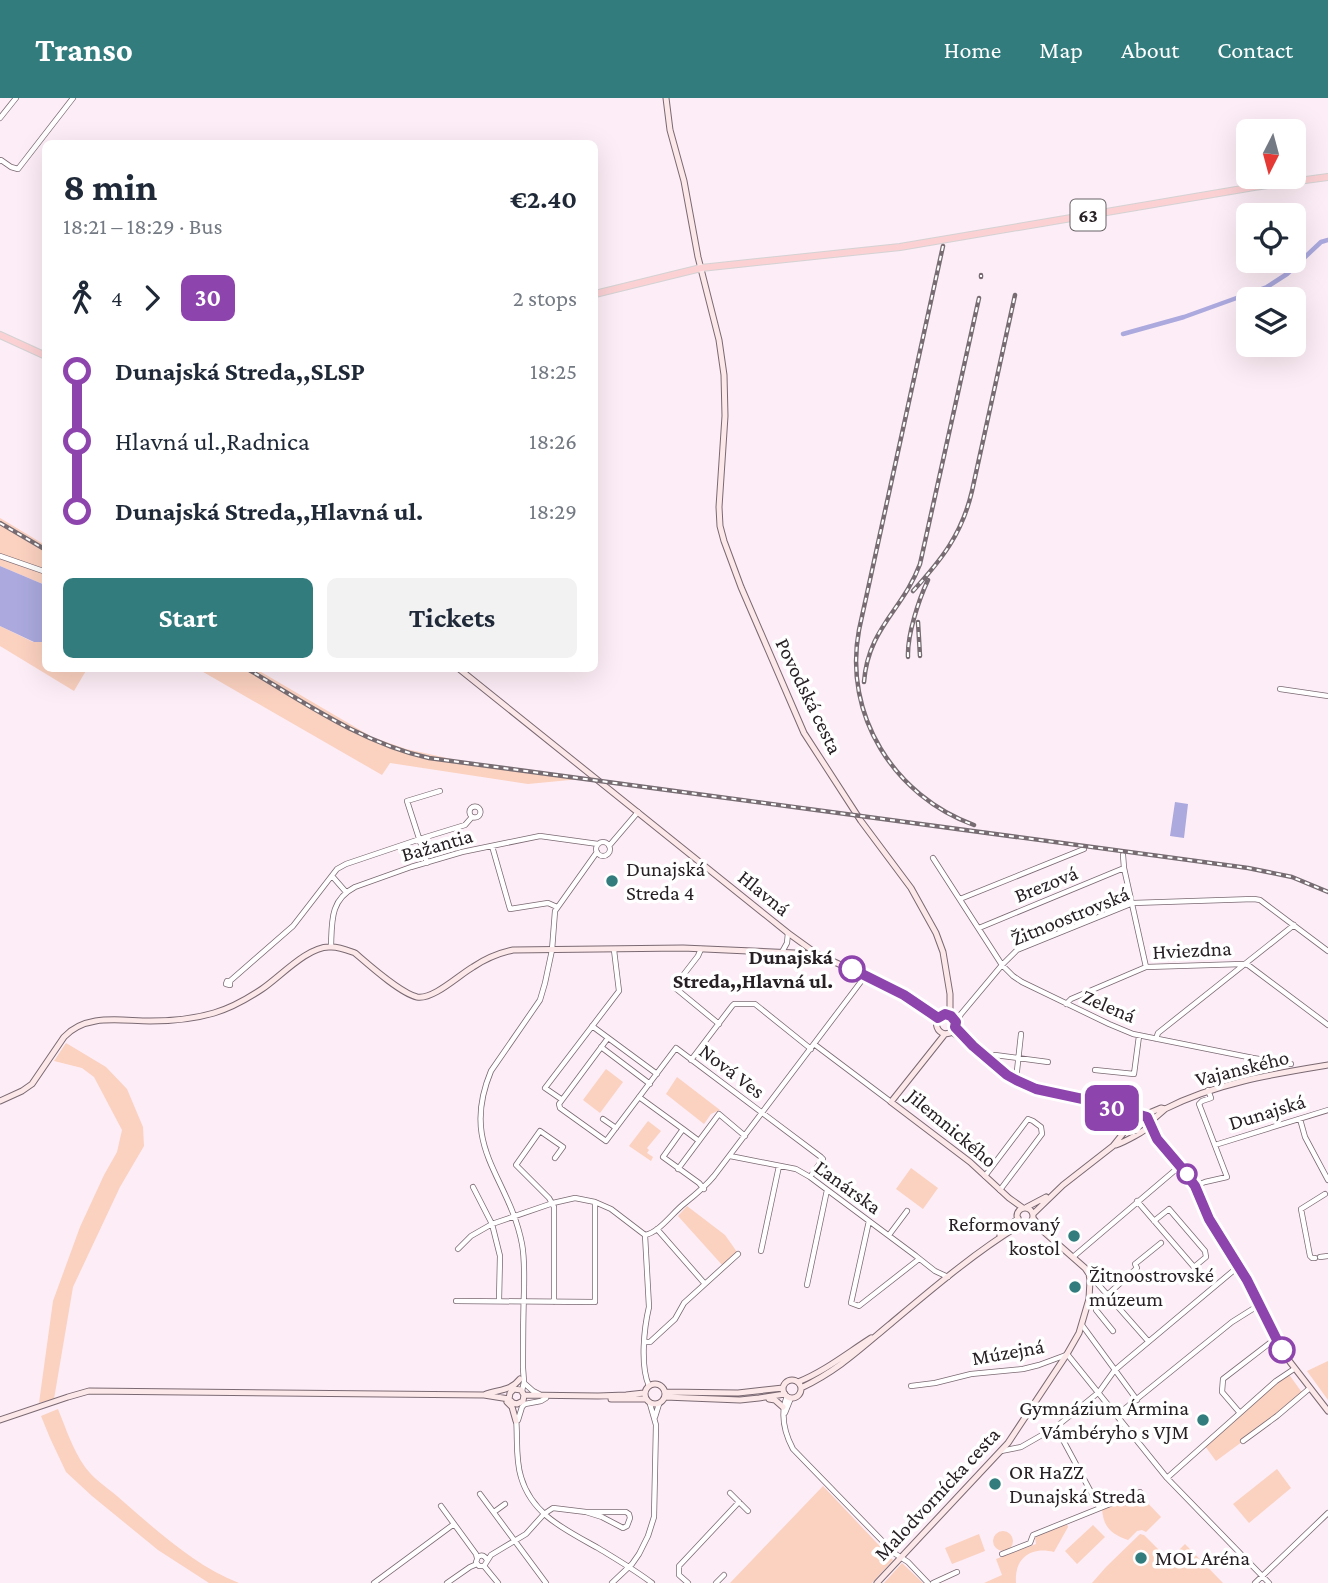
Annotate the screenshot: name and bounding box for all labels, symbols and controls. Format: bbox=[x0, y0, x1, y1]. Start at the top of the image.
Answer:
text: Transo bbox=[35, 31, 133, 68]
text: Home bbox=[944, 36, 1001, 63]
text: Map bbox=[1039, 36, 1083, 63]
text: About bbox=[1121, 36, 1179, 63]
text: Contact bbox=[1217, 36, 1293, 63]
north arrow bbox=[1236, 119, 1306, 189]
map controls bbox=[1236, 119, 1306, 357]
text: 8 min bbox=[63, 166, 157, 208]
text: €2.40 bbox=[510, 185, 577, 214]
road number: 63 bbox=[1070, 200, 1106, 230]
button: locate bbox=[1236, 203, 1306, 273]
text: 18:21 – 18:29 · Bus bbox=[63, 213, 223, 239]
icon: walk bbox=[63, 279, 101, 317]
icon: forward bbox=[133, 279, 171, 317]
text: 30 bbox=[195, 284, 221, 311]
text: 4 bbox=[111, 285, 123, 311]
text: 2 stops bbox=[513, 285, 577, 311]
button: layers bbox=[1236, 287, 1306, 357]
text: Dunajská Streda,,SLSP bbox=[115, 357, 365, 386]
text: 18:25 bbox=[530, 358, 577, 384]
text: Hlavná ul.,Radnica bbox=[115, 427, 310, 456]
text: 18:26 bbox=[529, 428, 577, 454]
text: Dunajská Streda,,Hlavná ul. bbox=[115, 497, 423, 526]
text: 18:29 bbox=[529, 498, 577, 524]
button: Start bbox=[63, 578, 313, 658]
button: Tickets bbox=[327, 578, 577, 658]
street label: Povodská cesta bbox=[771, 634, 848, 758]
street label: Bažantia bbox=[398, 823, 476, 867]
place label: Dunajská Streda 4 bbox=[626, 857, 705, 905]
street label: Brezová bbox=[1011, 860, 1081, 908]
street label: Hlavná bbox=[733, 865, 795, 921]
marker: Dunajská Streda 4 bbox=[604, 873, 620, 889]
street label: Žitnoostrovská bbox=[1007, 881, 1133, 951]
street label: Hviezdna bbox=[1152, 936, 1232, 964]
place label: Dunajská Streda,,Hlavná ul. bbox=[673, 945, 834, 993]
marker: Dunajská Streda,,Hlavná ul. bbox=[839, 956, 865, 982]
street label: Zelená bbox=[1079, 984, 1140, 1028]
street label: Nová Ves bbox=[694, 1039, 770, 1103]
street label: Vajanského bbox=[1193, 1045, 1291, 1091]
street label: Jilemnického bbox=[901, 1082, 1002, 1172]
line badge: 30 bbox=[1080, 1085, 1144, 1131]
street label: Dunajská bbox=[1226, 1089, 1309, 1135]
text: 30 bbox=[1099, 1094, 1125, 1121]
street label: Ľanárska bbox=[810, 1155, 886, 1219]
unlabelled marker bbox=[1177, 1164, 1197, 1184]
place label: Reformovaný kostol bbox=[948, 1212, 1060, 1260]
marker: Reformovaný kostol bbox=[1066, 1228, 1082, 1244]
place label: Žitnoostrovské múzeum bbox=[1089, 1263, 1214, 1311]
marker: Žitnoostrovské múzeum bbox=[1067, 1279, 1083, 1295]
street label: Múzejná bbox=[970, 1334, 1046, 1370]
unlabelled marker bbox=[1269, 1337, 1295, 1363]
place label: Gymnázium Ármina Vámbéryho s VJM bbox=[1019, 1396, 1189, 1444]
marker: Gymnázium Ármina Vámbéryho s VJM bbox=[1195, 1412, 1211, 1428]
street label: Malodvornícka cesta bbox=[869, 1422, 1005, 1566]
place label: OR HaZZ Dunajská Streda bbox=[1009, 1460, 1146, 1508]
marker: OR HaZZ Dunajská Streda bbox=[987, 1476, 1003, 1492]
place label: MOL Aréna bbox=[1155, 1546, 1250, 1570]
marker: MOL Aréna bbox=[1133, 1550, 1149, 1566]

